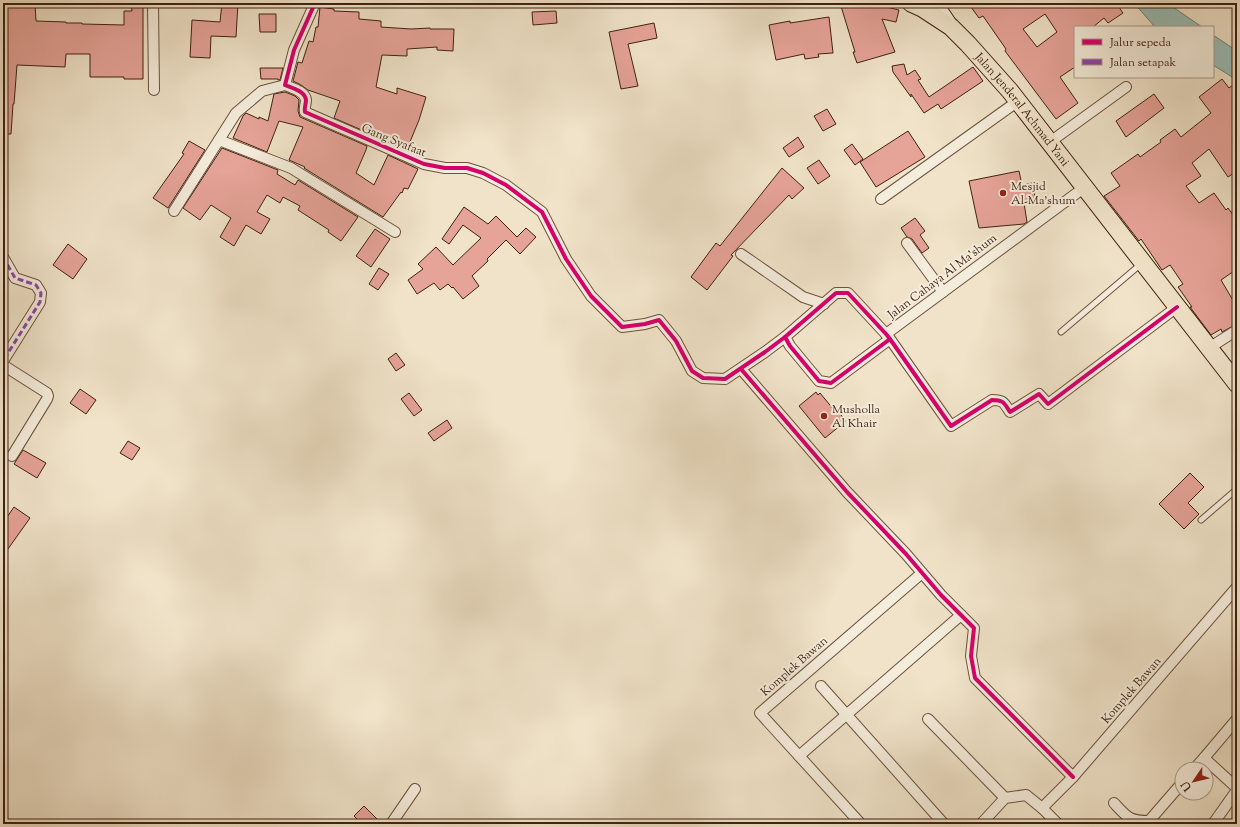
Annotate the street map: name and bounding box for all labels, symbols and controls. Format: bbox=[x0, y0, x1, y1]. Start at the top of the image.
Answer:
legend bbox=[1074, 26, 1214, 78]
text: Jalur sepeda bbox=[1109, 34, 1171, 52]
street label: Jalan Jenderal Achmad Yani bbox=[969, 49, 1074, 171]
text: Jalan setapak bbox=[1109, 54, 1176, 72]
street label: Gang Syafaat bbox=[358, 120, 429, 162]
place label: Mesjid Al-Ma'shum bbox=[1011, 178, 1076, 210]
marker: Mesjid Al-Ma'shum bbox=[998, 188, 1008, 198]
street label: Jalan Cahaya Al Ma'shum bbox=[884, 230, 1001, 324]
place label: Musholla Al Khair bbox=[832, 401, 881, 433]
marker: Musholla Al Khair bbox=[819, 411, 829, 421]
street label: Komplek Bawan bbox=[757, 633, 832, 701]
street label: Komplek Bawan bbox=[1098, 653, 1166, 728]
north arrow bbox=[1174, 761, 1214, 801]
text: U bbox=[1177, 778, 1196, 795]

